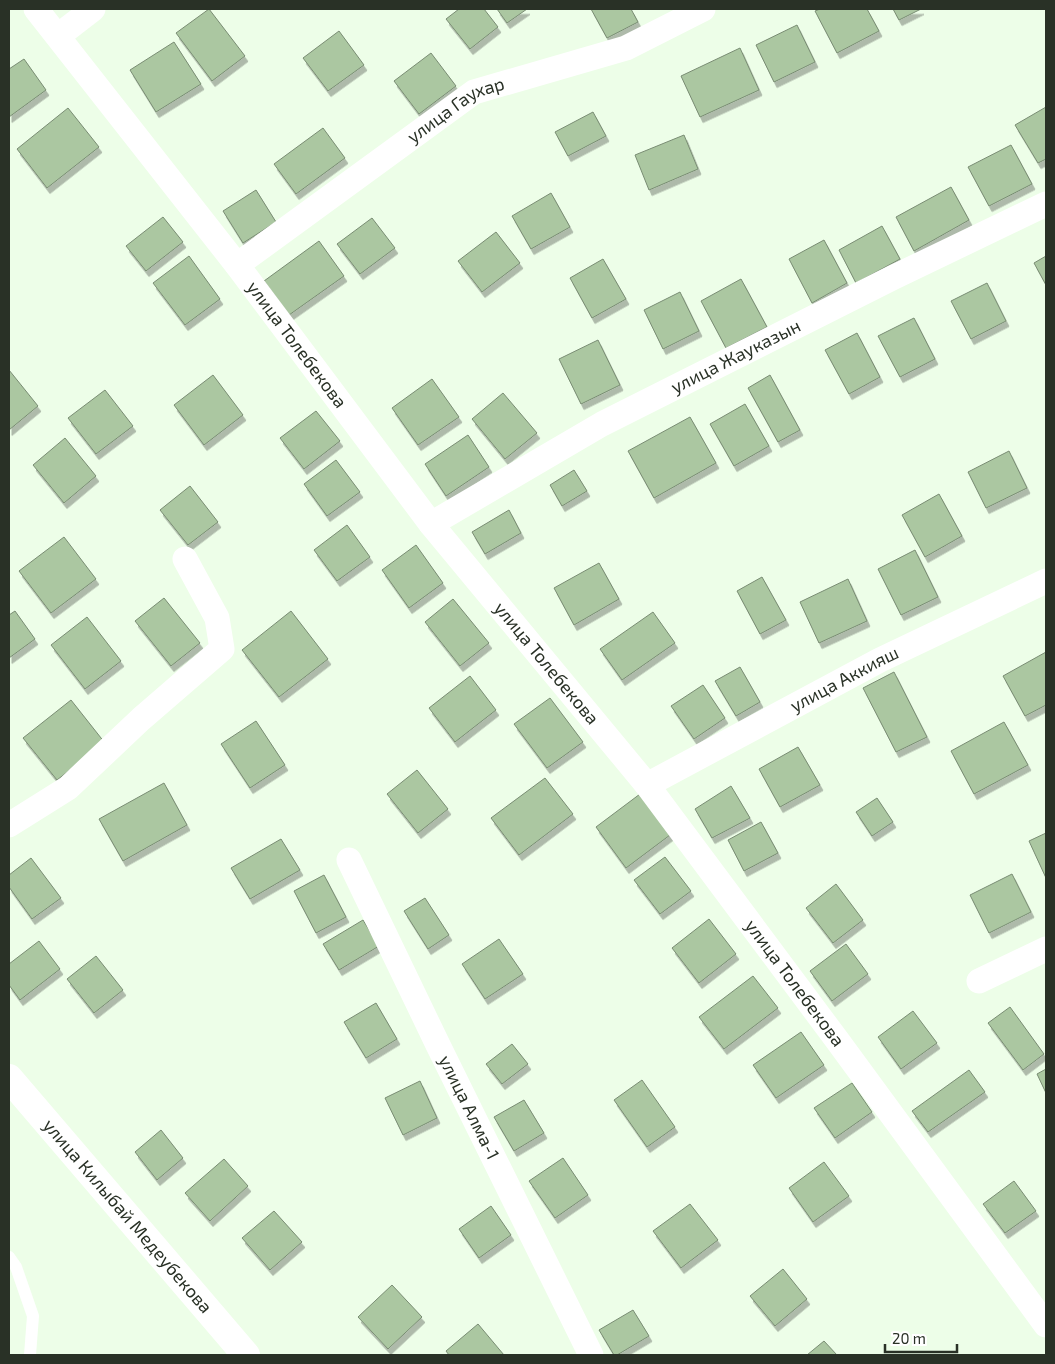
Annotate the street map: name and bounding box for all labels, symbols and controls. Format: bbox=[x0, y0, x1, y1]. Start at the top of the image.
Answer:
street label: улица Гаухар bbox=[402, 72, 507, 147]
street label: улица Толебекова bbox=[243, 276, 352, 412]
street label: улица Жауказын bbox=[667, 314, 804, 397]
street label: улица Толебекова bbox=[490, 597, 604, 729]
street label: улица Аккияш bbox=[786, 641, 902, 716]
street label: улица Толебекова bbox=[741, 915, 850, 1050]
street label: улица Алма-1 bbox=[435, 1051, 505, 1163]
street label: улица Килыбай Медеубекова bbox=[39, 1114, 217, 1317]
scale bar bbox=[885, 1322, 958, 1354]
text: 20 m bbox=[892, 1329, 926, 1347]

